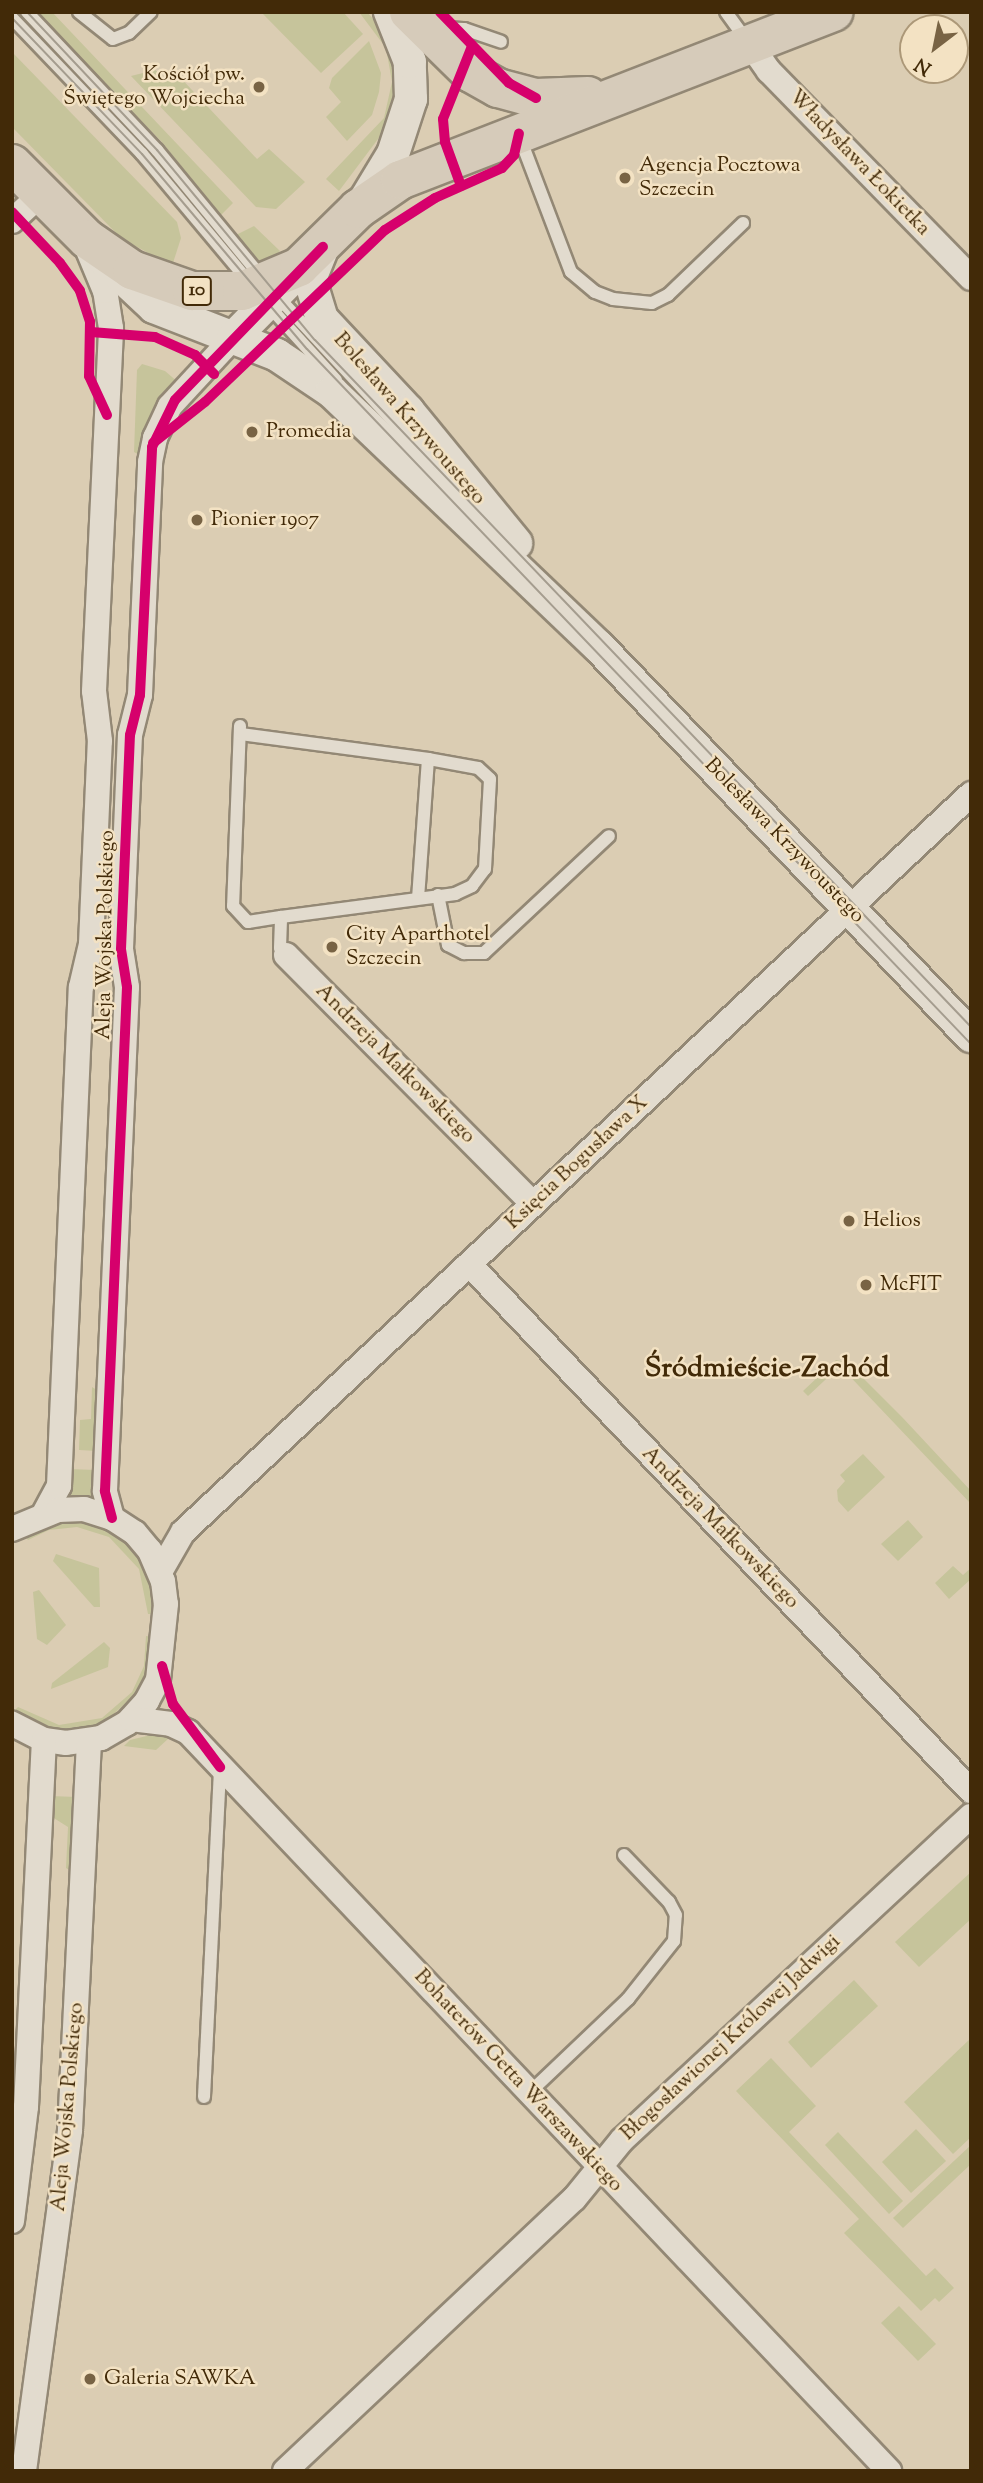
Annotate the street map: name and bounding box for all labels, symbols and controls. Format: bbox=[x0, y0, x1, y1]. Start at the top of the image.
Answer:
north arrow bbox=[899, 14, 969, 84]
text: N bbox=[910, 50, 937, 81]
place label: Kościół pw. Świętego Wojciecha bbox=[63, 62, 245, 112]
marker: Kościół pw. Świętego Wojciecha bbox=[251, 79, 267, 95]
street label: Władysława Łokietka bbox=[783, 85, 935, 241]
place label: Agencja Pocztowa Szczecin bbox=[639, 153, 800, 203]
marker: Agencja Pocztowa Szczecin bbox=[617, 170, 633, 186]
road number: 10 bbox=[181, 276, 213, 306]
street label: Bolesława Krzywoustego bbox=[327, 328, 491, 510]
place label: Promedia bbox=[266, 419, 351, 445]
marker: Promedia bbox=[244, 424, 260, 440]
place label: Pionier 1907 bbox=[211, 507, 319, 533]
marker: Pionier 1907 bbox=[189, 512, 205, 528]
street label: Bolesława Krzywoustego bbox=[699, 753, 869, 929]
street label: Aleja Wojska Polskiego bbox=[92, 830, 120, 1040]
place label: City Aparthotel Szczecin bbox=[346, 922, 490, 972]
marker: City Aparthotel Szczecin bbox=[324, 939, 340, 955]
street label: Andrzeja Małkowskiego bbox=[310, 979, 480, 1149]
street label: Księcia Bogusława X bbox=[501, 1091, 653, 1235]
place label: Helios bbox=[863, 1208, 921, 1234]
marker: Helios bbox=[841, 1213, 857, 1229]
place label: McFIT bbox=[880, 1272, 942, 1298]
marker: McFIT bbox=[858, 1277, 874, 1293]
district label: Śródmieście-Zachód bbox=[645, 1352, 889, 1386]
street label: Andrzeja Małkowskiego bbox=[636, 1442, 804, 1614]
street label: Błogosławionej Królowej Jadwigi bbox=[616, 1929, 846, 2147]
street label: Bohaterów Getta Warszawskiego bbox=[408, 1964, 628, 2198]
street label: Aleja Wojska Polskiego bbox=[46, 2001, 90, 2213]
place label: Galeria SAWKA bbox=[104, 2366, 256, 2392]
marker: Galeria SAWKA bbox=[82, 2371, 98, 2387]

